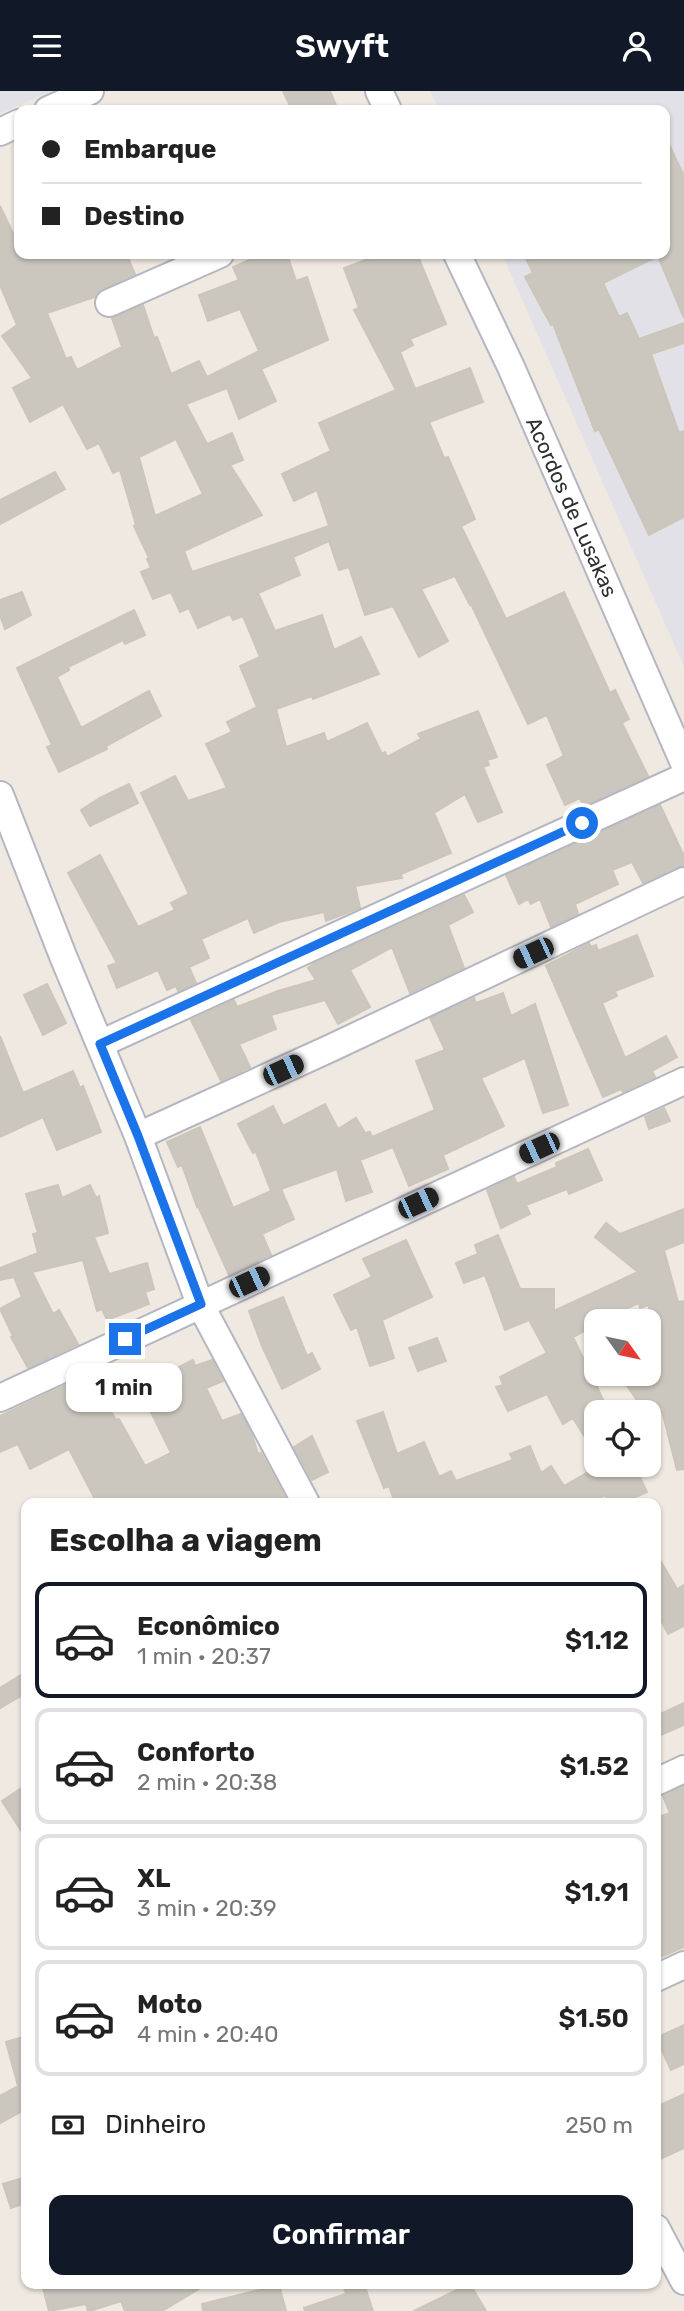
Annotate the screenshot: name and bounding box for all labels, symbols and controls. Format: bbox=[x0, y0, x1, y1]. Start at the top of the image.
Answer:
icon: menu bbox=[28, 27, 66, 65]
text: Swyft bbox=[295, 27, 389, 65]
icon: person bbox=[618, 27, 656, 65]
text: Embarque bbox=[84, 134, 216, 165]
text: Destino bbox=[84, 201, 185, 232]
street label: Acordos de Lusakas bbox=[521, 413, 623, 601]
route start bbox=[566, 807, 598, 839]
car bbox=[510, 935, 557, 971]
car bbox=[260, 1052, 307, 1088]
car bbox=[516, 1130, 563, 1166]
car bbox=[395, 1185, 442, 1221]
car bbox=[226, 1264, 273, 1300]
north arrow bbox=[584, 1309, 662, 1386]
map controls bbox=[584, 1309, 661, 1477]
route end bbox=[109, 1323, 141, 1355]
callout: 1 min bbox=[67, 1363, 183, 1413]
text: 1 min bbox=[95, 1373, 153, 1401]
button: locate bbox=[584, 1400, 661, 1477]
text: Escolha a viagem bbox=[49, 1521, 322, 1559]
icon: car bbox=[53, 1609, 116, 1672]
text: Econômico bbox=[137, 1611, 280, 1642]
text: $1.12 bbox=[565, 1625, 629, 1656]
text: 1 min · 20:37 bbox=[137, 1642, 271, 1670]
icon: car bbox=[53, 1735, 116, 1798]
text: Conforto bbox=[137, 1737, 255, 1768]
text: $1.52 bbox=[559, 1751, 629, 1782]
text: 2 min · 20:38 bbox=[137, 1768, 277, 1796]
icon: car bbox=[53, 1861, 116, 1924]
text: XL bbox=[137, 1863, 170, 1894]
text: $1.91 bbox=[565, 1877, 629, 1908]
text: 3 min · 20:39 bbox=[137, 1894, 277, 1922]
icon: car bbox=[53, 1987, 116, 2050]
text: Moto bbox=[137, 1989, 202, 2020]
text: $1.50 bbox=[559, 2003, 629, 2034]
text: 4 min · 20:40 bbox=[137, 2020, 279, 2048]
icon: cash bbox=[49, 2106, 87, 2144]
text: Dinheiro bbox=[105, 2109, 206, 2140]
text: 250 m bbox=[565, 2111, 633, 2139]
button: Confirmar bbox=[49, 2195, 633, 2275]

